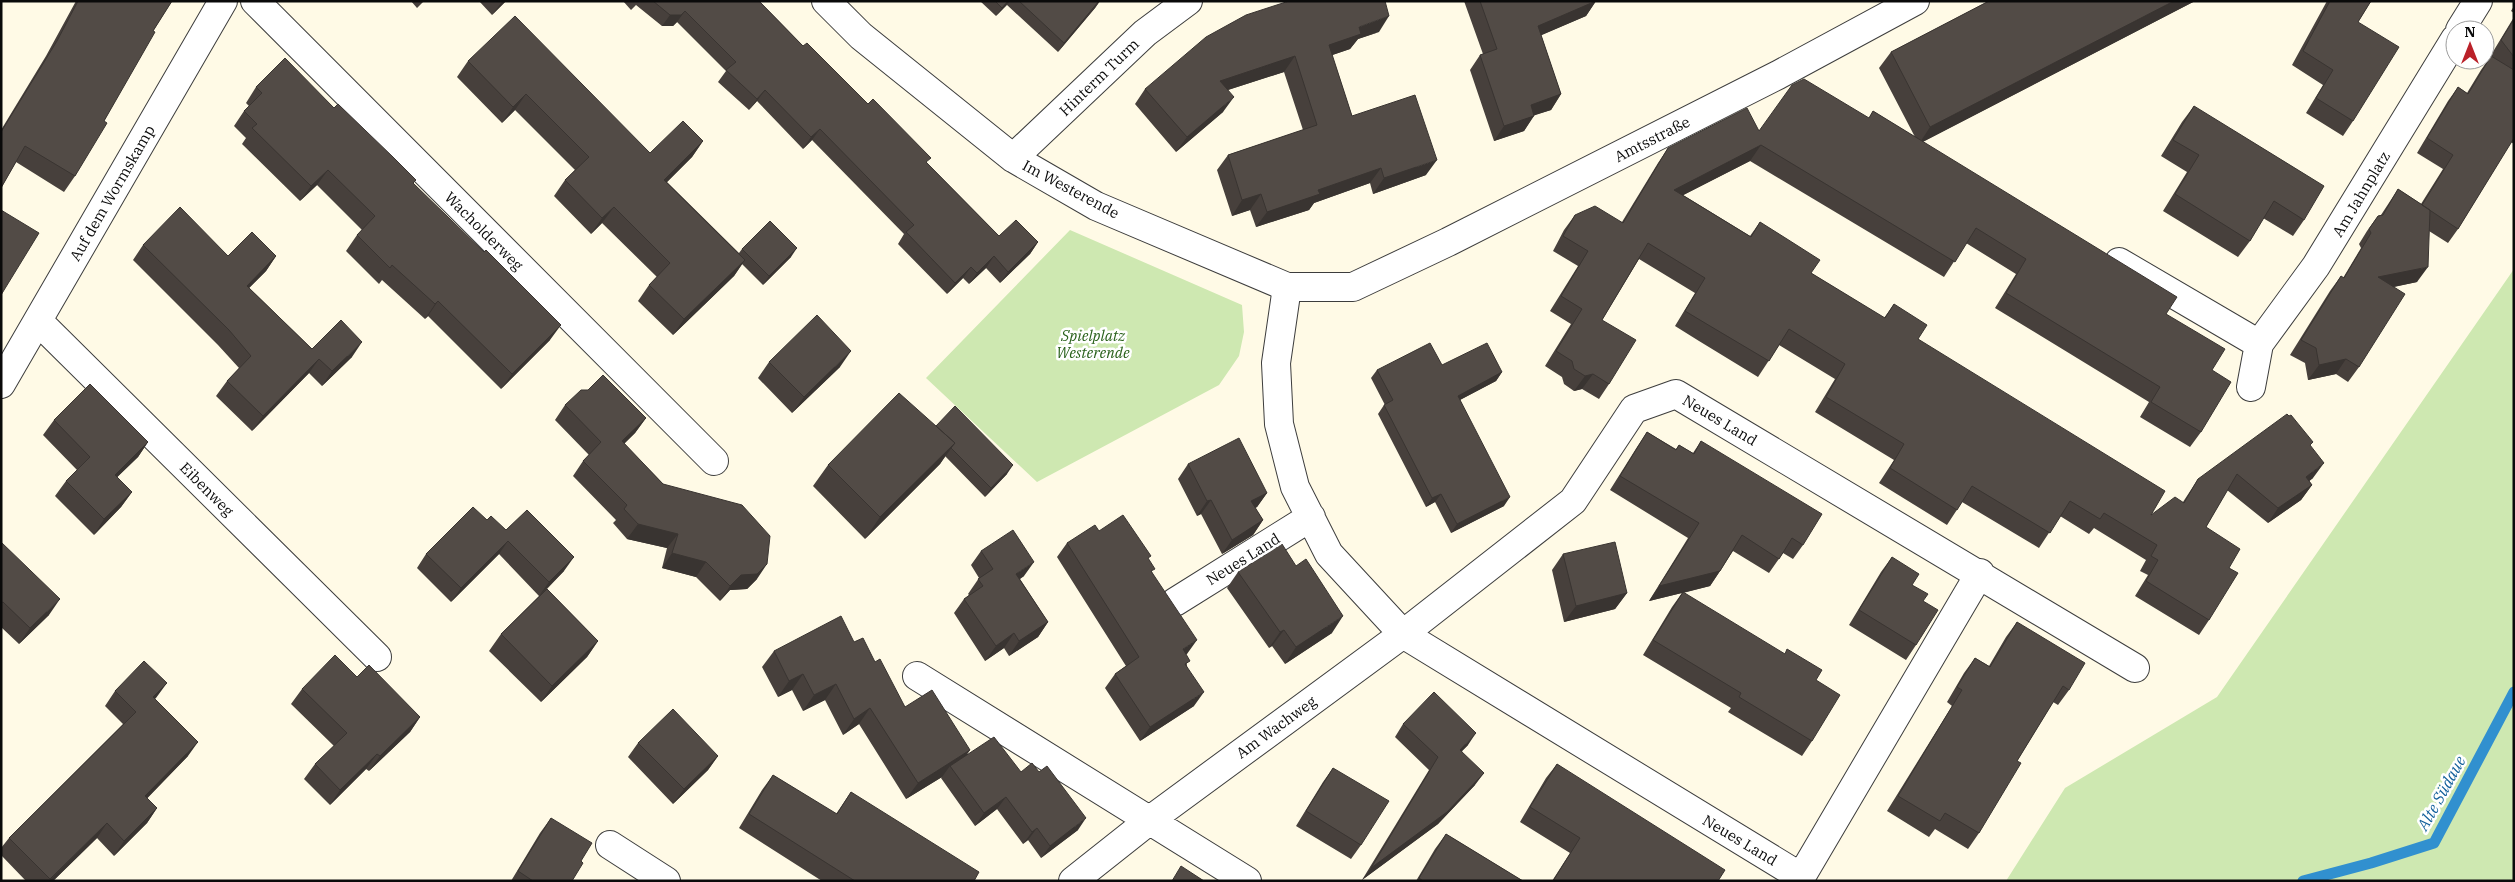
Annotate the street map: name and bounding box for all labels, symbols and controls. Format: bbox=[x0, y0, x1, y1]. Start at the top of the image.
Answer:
north arrow bbox=[2445, 20, 2495, 70]
text: N bbox=[2464, 23, 2476, 41]
street label: Hinterm Turm bbox=[1055, 34, 1143, 120]
street label: Amtsstraße bbox=[1611, 112, 1693, 166]
street label: Auf dem Wormskamp bbox=[65, 122, 159, 264]
street label: Am Jahnplatz bbox=[2328, 148, 2394, 240]
street label: Im Westerende bbox=[1019, 156, 1123, 222]
street label: Wacholderweg bbox=[441, 188, 527, 274]
park label: Spielplatz Westerende bbox=[1056, 326, 1130, 362]
street label: Neues Land bbox=[1679, 390, 1761, 450]
street label: Eibenweg bbox=[176, 458, 238, 520]
street label: Neues Land bbox=[1203, 529, 1283, 589]
street label: Am Wachweg bbox=[1232, 692, 1320, 762]
water label: Alte Südaue bbox=[2412, 752, 2470, 835]
street label: Neues Land bbox=[1699, 810, 1781, 870]

